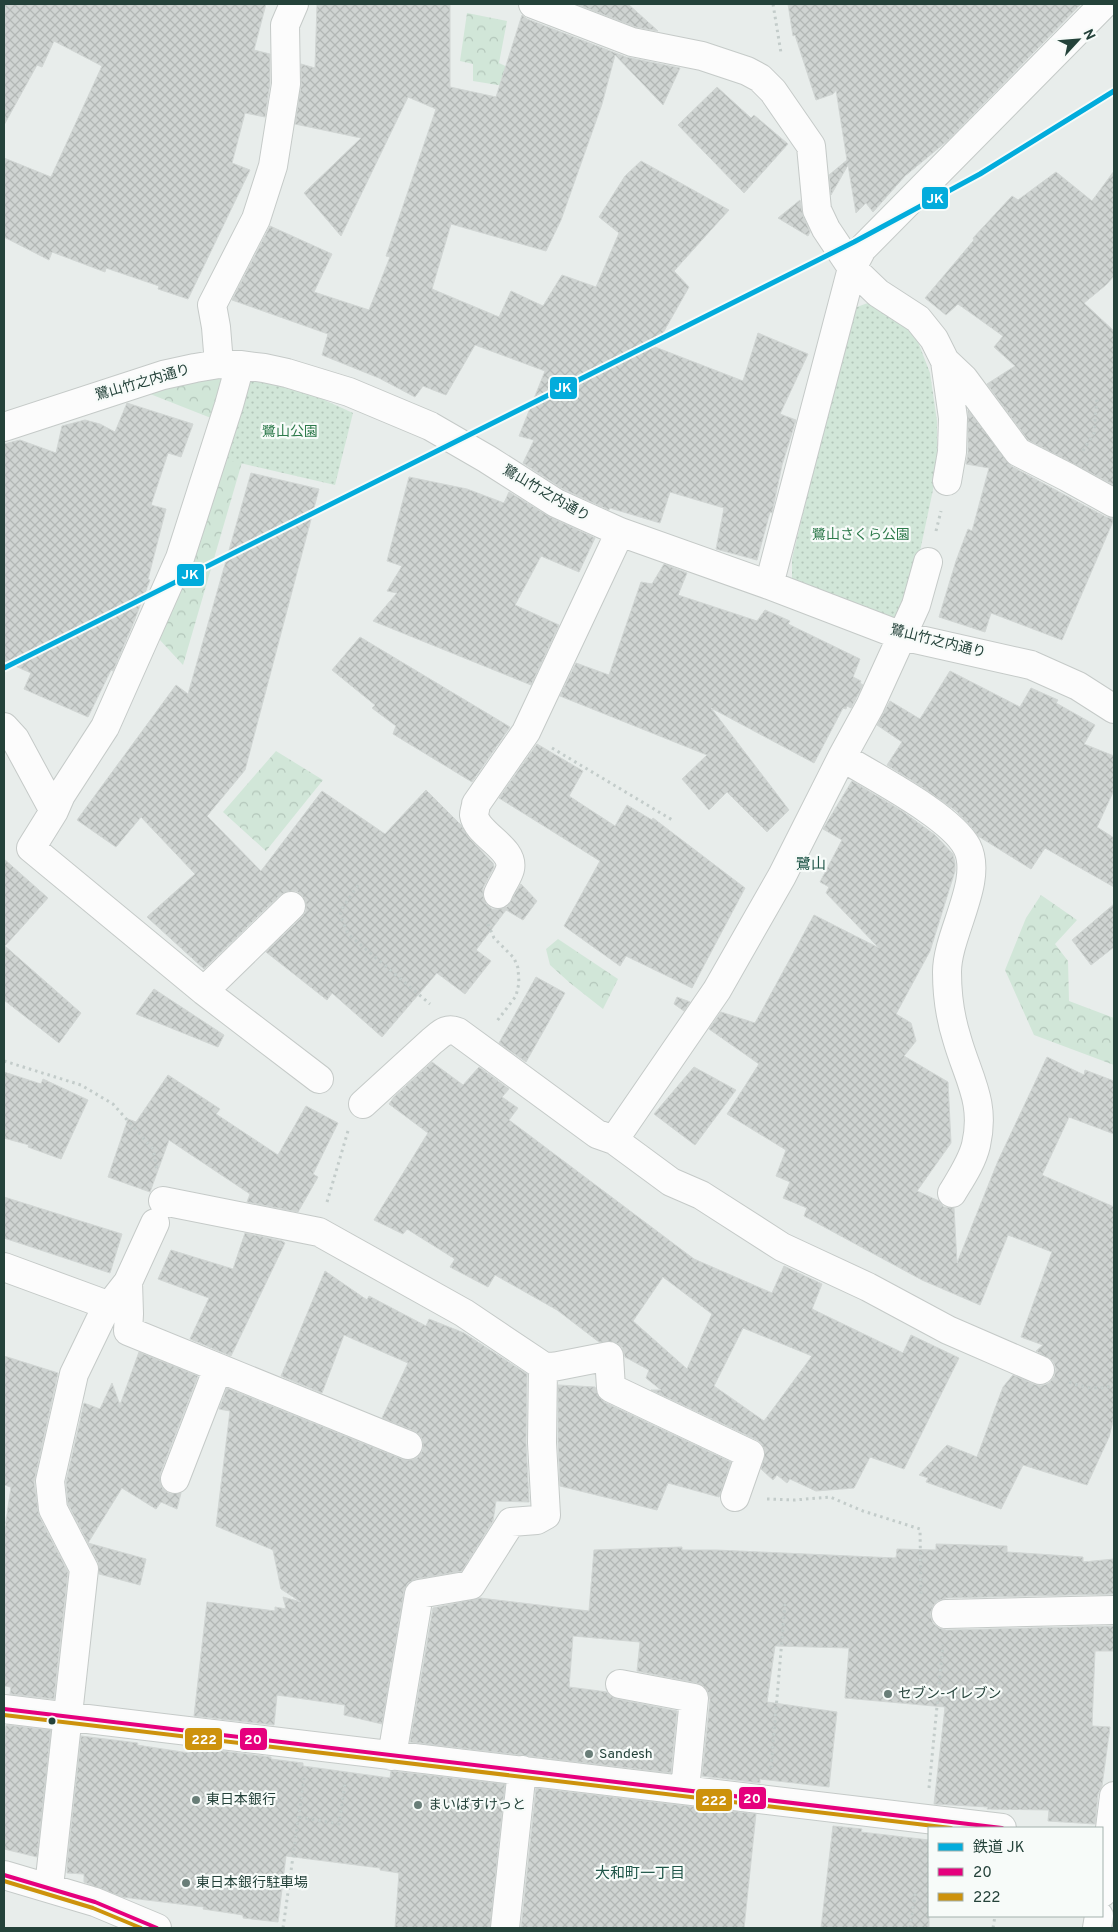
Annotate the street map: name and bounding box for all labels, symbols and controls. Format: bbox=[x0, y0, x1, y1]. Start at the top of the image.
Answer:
north arrow bbox=[1053, 15, 1103, 65]
text: N bbox=[1078, 27, 1098, 43]
line badge: JK bbox=[921, 186, 949, 210]
text: JK bbox=[926, 191, 944, 208]
street label: 鷺山竹之内通り bbox=[94, 361, 192, 405]
line badge: JK bbox=[549, 376, 578, 400]
text: JK bbox=[554, 380, 572, 397]
park label: 鷺山公園 bbox=[262, 424, 318, 441]
street label: 鷺山竹之内通り bbox=[499, 462, 593, 526]
park label: 鷺山さくら公園 bbox=[812, 527, 910, 544]
line badge: JK bbox=[176, 563, 205, 587]
text: JK bbox=[181, 567, 199, 584]
street label: 鷺山竹之内通り bbox=[888, 622, 988, 662]
district label: 鷺山 bbox=[796, 856, 826, 875]
place label: セブン-イレブン bbox=[898, 1685, 1002, 1703]
marker: セブン-イレブン bbox=[882, 1688, 894, 1700]
unlabelled marker bbox=[47, 1716, 57, 1726]
line badge: 222 bbox=[184, 1727, 223, 1751]
line badge: 20 bbox=[239, 1727, 268, 1751]
text: 222 bbox=[191, 1732, 217, 1749]
text: 20 bbox=[244, 1732, 262, 1749]
place label: Sandesh bbox=[599, 1746, 653, 1763]
marker: Sandesh bbox=[583, 1748, 595, 1760]
line badge: 20 bbox=[738, 1786, 767, 1810]
line badge: 222 bbox=[695, 1788, 733, 1812]
text: 20 bbox=[743, 1791, 761, 1808]
place label: 東日本銀行 bbox=[206, 1792, 276, 1809]
text: 222 bbox=[701, 1793, 727, 1810]
marker: 東日本銀行 bbox=[190, 1794, 202, 1806]
place label: まいばすけっと bbox=[428, 1797, 526, 1814]
marker: まいばすけっと bbox=[412, 1799, 424, 1811]
legend bbox=[928, 1827, 1103, 1917]
text: 鉄道 JK bbox=[973, 1839, 1025, 1858]
text: 20 bbox=[973, 1864, 992, 1883]
district label: 大和町一丁目 bbox=[595, 1865, 685, 1884]
place label: 東日本銀行駐車場 bbox=[196, 1875, 308, 1892]
marker: 東日本銀行駐車場 bbox=[180, 1877, 192, 1889]
text: 222 bbox=[973, 1889, 1001, 1908]

